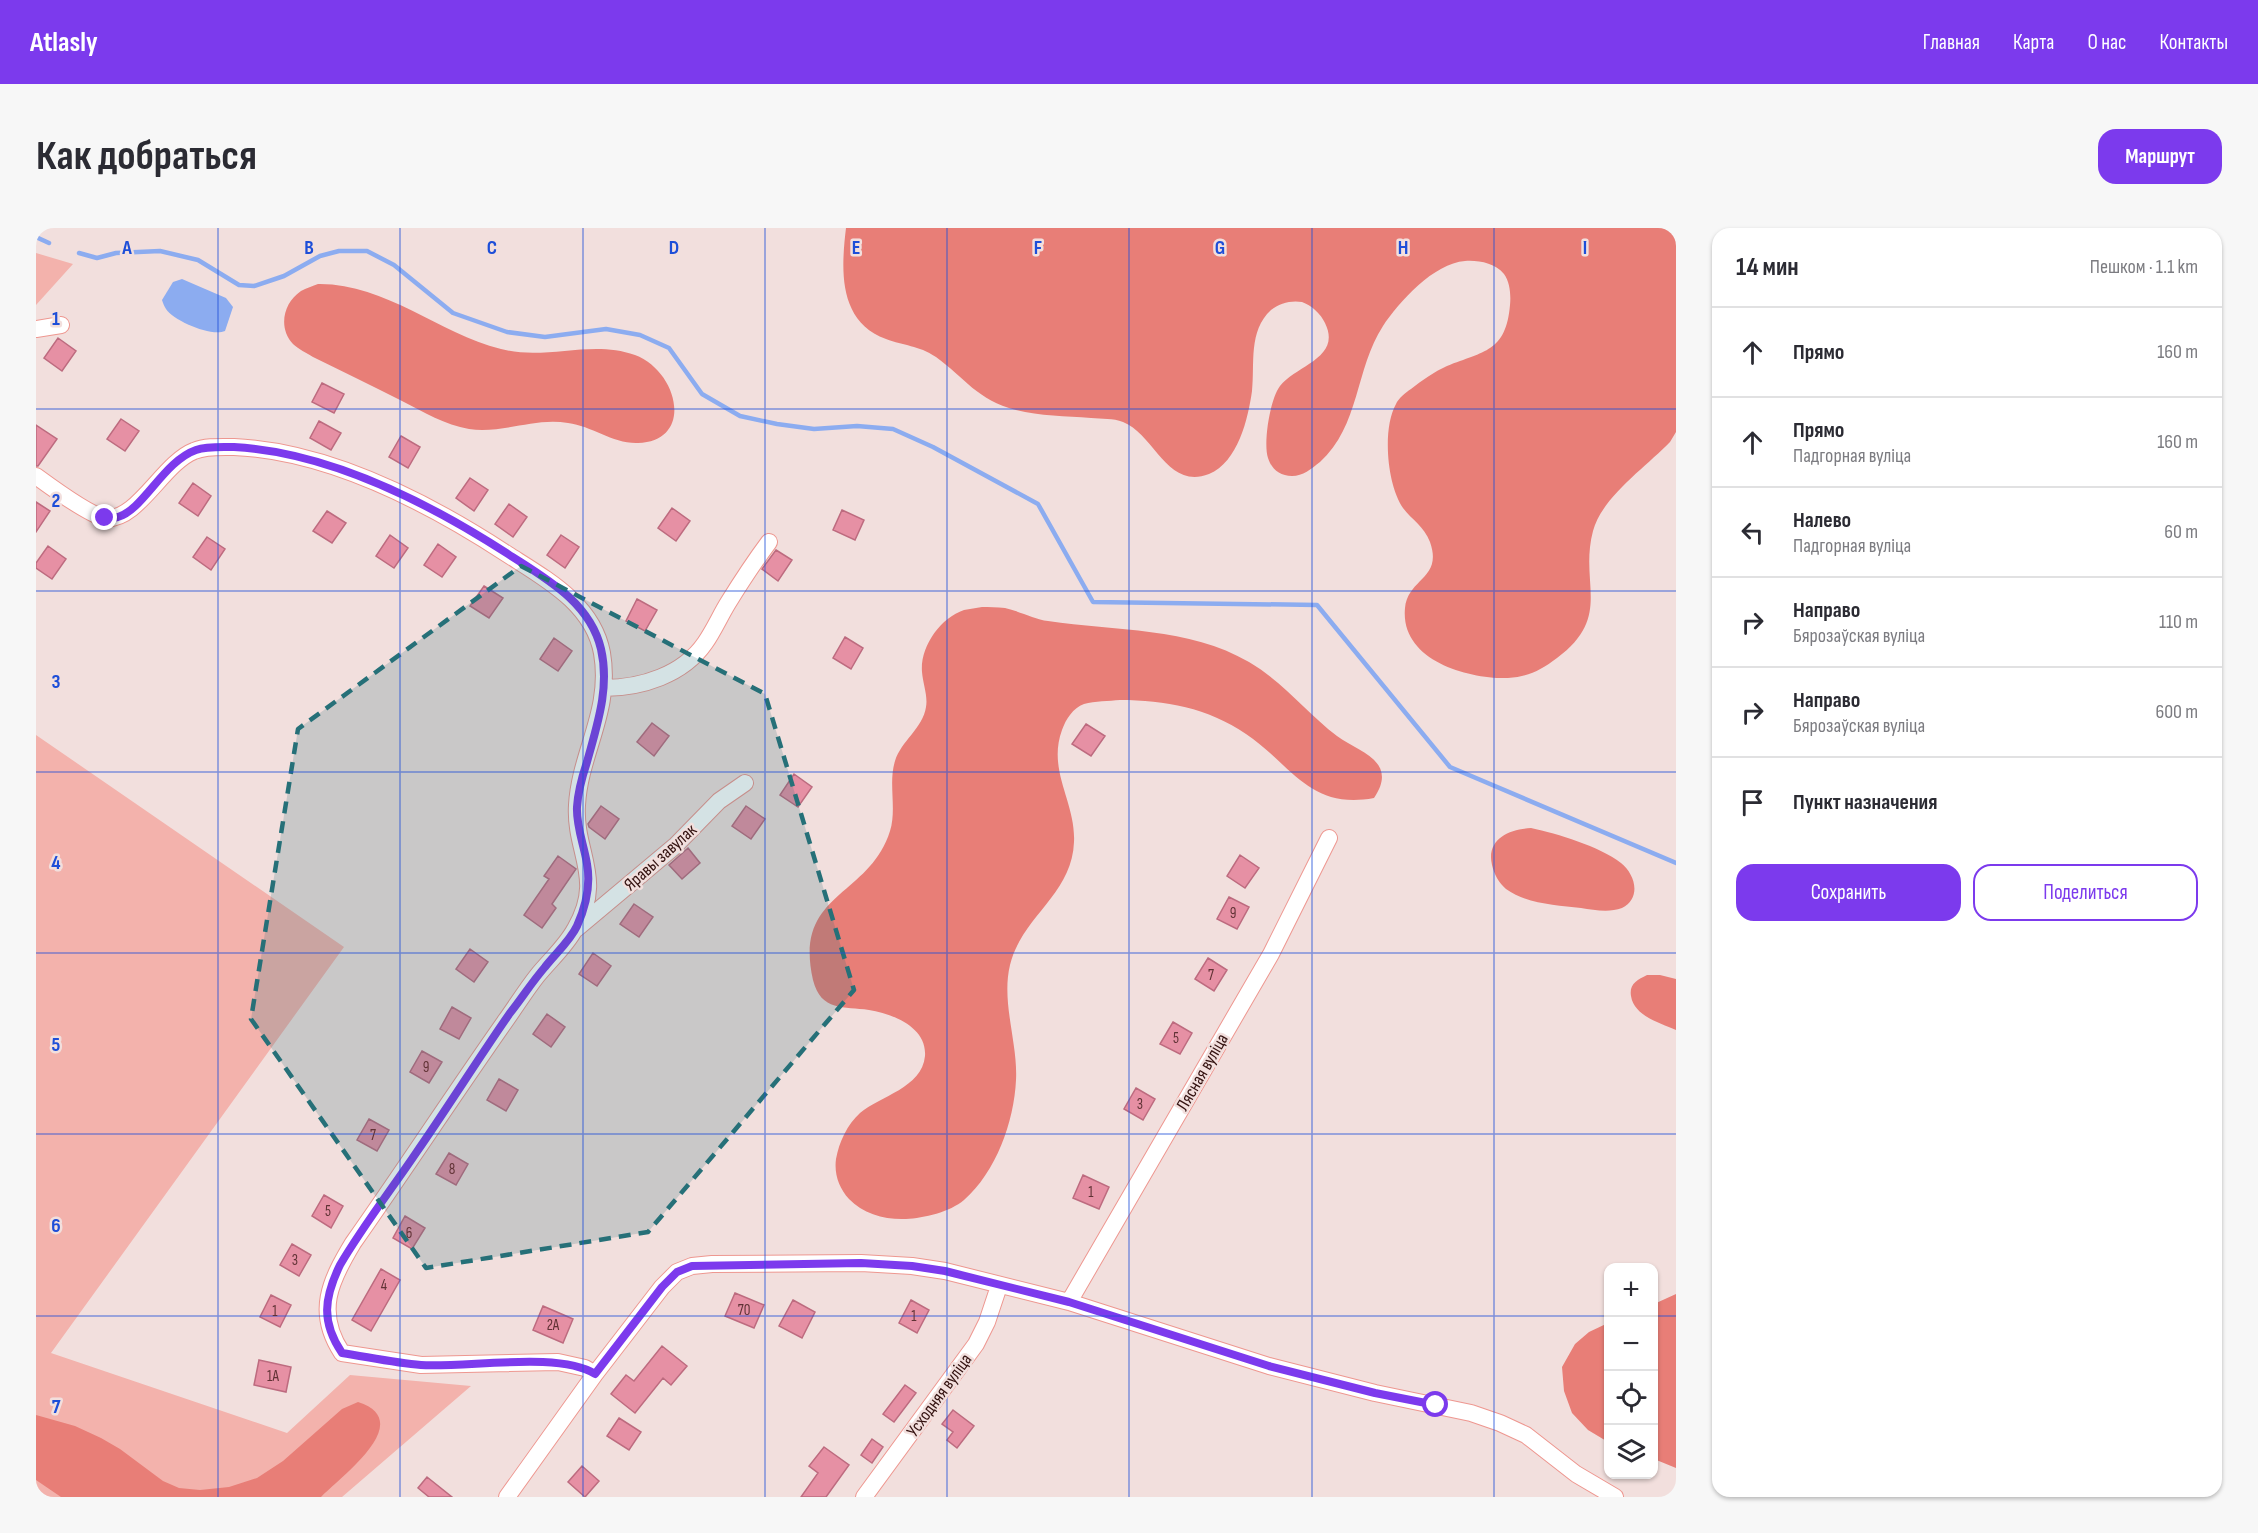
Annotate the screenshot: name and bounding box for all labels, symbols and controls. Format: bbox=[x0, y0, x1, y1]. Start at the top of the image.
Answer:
text: Atlasly bbox=[30, 26, 98, 59]
text: Главная bbox=[1923, 30, 1980, 55]
text: Карта bbox=[2013, 30, 2054, 55]
text: О нас bbox=[2087, 30, 2126, 55]
text: Контакты bbox=[2159, 30, 2228, 55]
button: Маршрут bbox=[2098, 129, 2222, 184]
text: Как добраться bbox=[36, 131, 257, 182]
text: A bbox=[121, 236, 132, 260]
text: B bbox=[304, 236, 314, 260]
text: C bbox=[487, 236, 497, 260]
text: D bbox=[669, 236, 679, 260]
text: E bbox=[852, 236, 860, 260]
text: F bbox=[1034, 236, 1042, 260]
text: G bbox=[1215, 236, 1225, 260]
text: H bbox=[1398, 236, 1408, 260]
text: I bbox=[1583, 236, 1587, 260]
text: 14 мин bbox=[1736, 252, 1799, 283]
text: Пешком · 1.1 km bbox=[2090, 255, 2198, 279]
text: 1 bbox=[52, 307, 60, 331]
icon: ahead bbox=[1736, 336, 1769, 369]
text: Прямо bbox=[1793, 339, 1844, 366]
text: 160 m bbox=[2157, 340, 2198, 364]
text: Прямо bbox=[1793, 417, 1844, 444]
icon: ahead bbox=[1736, 426, 1769, 459]
text: 160 m bbox=[2157, 430, 2198, 454]
text: Падгорная вуліца bbox=[1793, 444, 1911, 468]
text: 2 bbox=[52, 489, 60, 513]
route end bbox=[91, 504, 117, 530]
text: Налево bbox=[1793, 507, 1851, 534]
icon: left bbox=[1736, 516, 1769, 549]
text: 60 m bbox=[2164, 520, 2198, 544]
text: Падгорная вуліца bbox=[1793, 534, 1911, 558]
text: Направо bbox=[1793, 597, 1860, 624]
icon: right bbox=[1736, 606, 1769, 639]
text: 110 m bbox=[2159, 610, 2198, 634]
text: Бярозаўская вуліца bbox=[1793, 624, 1925, 648]
text: 3 bbox=[52, 670, 61, 694]
text: Направо bbox=[1793, 687, 1860, 714]
icon: right bbox=[1736, 696, 1769, 729]
text: 600 m bbox=[2155, 700, 2198, 724]
text: Бярозаўская вуліца bbox=[1793, 714, 1925, 738]
icon: arrive bbox=[1736, 786, 1769, 819]
text: Пункт назначения bbox=[1793, 789, 1937, 816]
street label: Яравы завулак bbox=[620, 819, 701, 895]
text: 4 bbox=[51, 851, 61, 875]
button: Сохранить bbox=[1736, 864, 1961, 921]
button: Поделиться bbox=[1973, 864, 2198, 921]
house number: 9 bbox=[1230, 904, 1236, 923]
house number: 7 bbox=[1208, 966, 1214, 985]
house number: 5 bbox=[1173, 1029, 1179, 1048]
street label: Лясная вуліца bbox=[1172, 1030, 1233, 1114]
text: 5 bbox=[52, 1033, 61, 1057]
house number: 9 bbox=[423, 1058, 429, 1077]
house number: 3 bbox=[1137, 1095, 1143, 1114]
house number: 7 bbox=[370, 1126, 376, 1145]
house number: 8 bbox=[449, 1160, 455, 1179]
house number: 1 bbox=[1088, 1183, 1094, 1202]
house number: 5 bbox=[325, 1202, 331, 1221]
text: 6 bbox=[51, 1214, 61, 1238]
house number: 6 bbox=[406, 1224, 412, 1243]
house number: 3 bbox=[292, 1251, 298, 1270]
map controls bbox=[1604, 1263, 1658, 1479]
button: + bbox=[1604, 1263, 1658, 1317]
house number: 4 bbox=[381, 1276, 387, 1295]
house number: 70 bbox=[738, 1301, 750, 1320]
house number: 1 bbox=[272, 1302, 278, 1321]
house number: 1 bbox=[911, 1307, 917, 1326]
house number: 2А bbox=[547, 1316, 560, 1335]
button: − bbox=[1604, 1317, 1658, 1371]
street label: Усходняя вуліца bbox=[902, 1350, 977, 1441]
house number: 1А bbox=[267, 1367, 280, 1386]
button: locate bbox=[1604, 1371, 1658, 1425]
route start bbox=[1422, 1391, 1448, 1417]
text: 7 bbox=[52, 1395, 61, 1419]
button: layers bbox=[1604, 1425, 1658, 1479]

